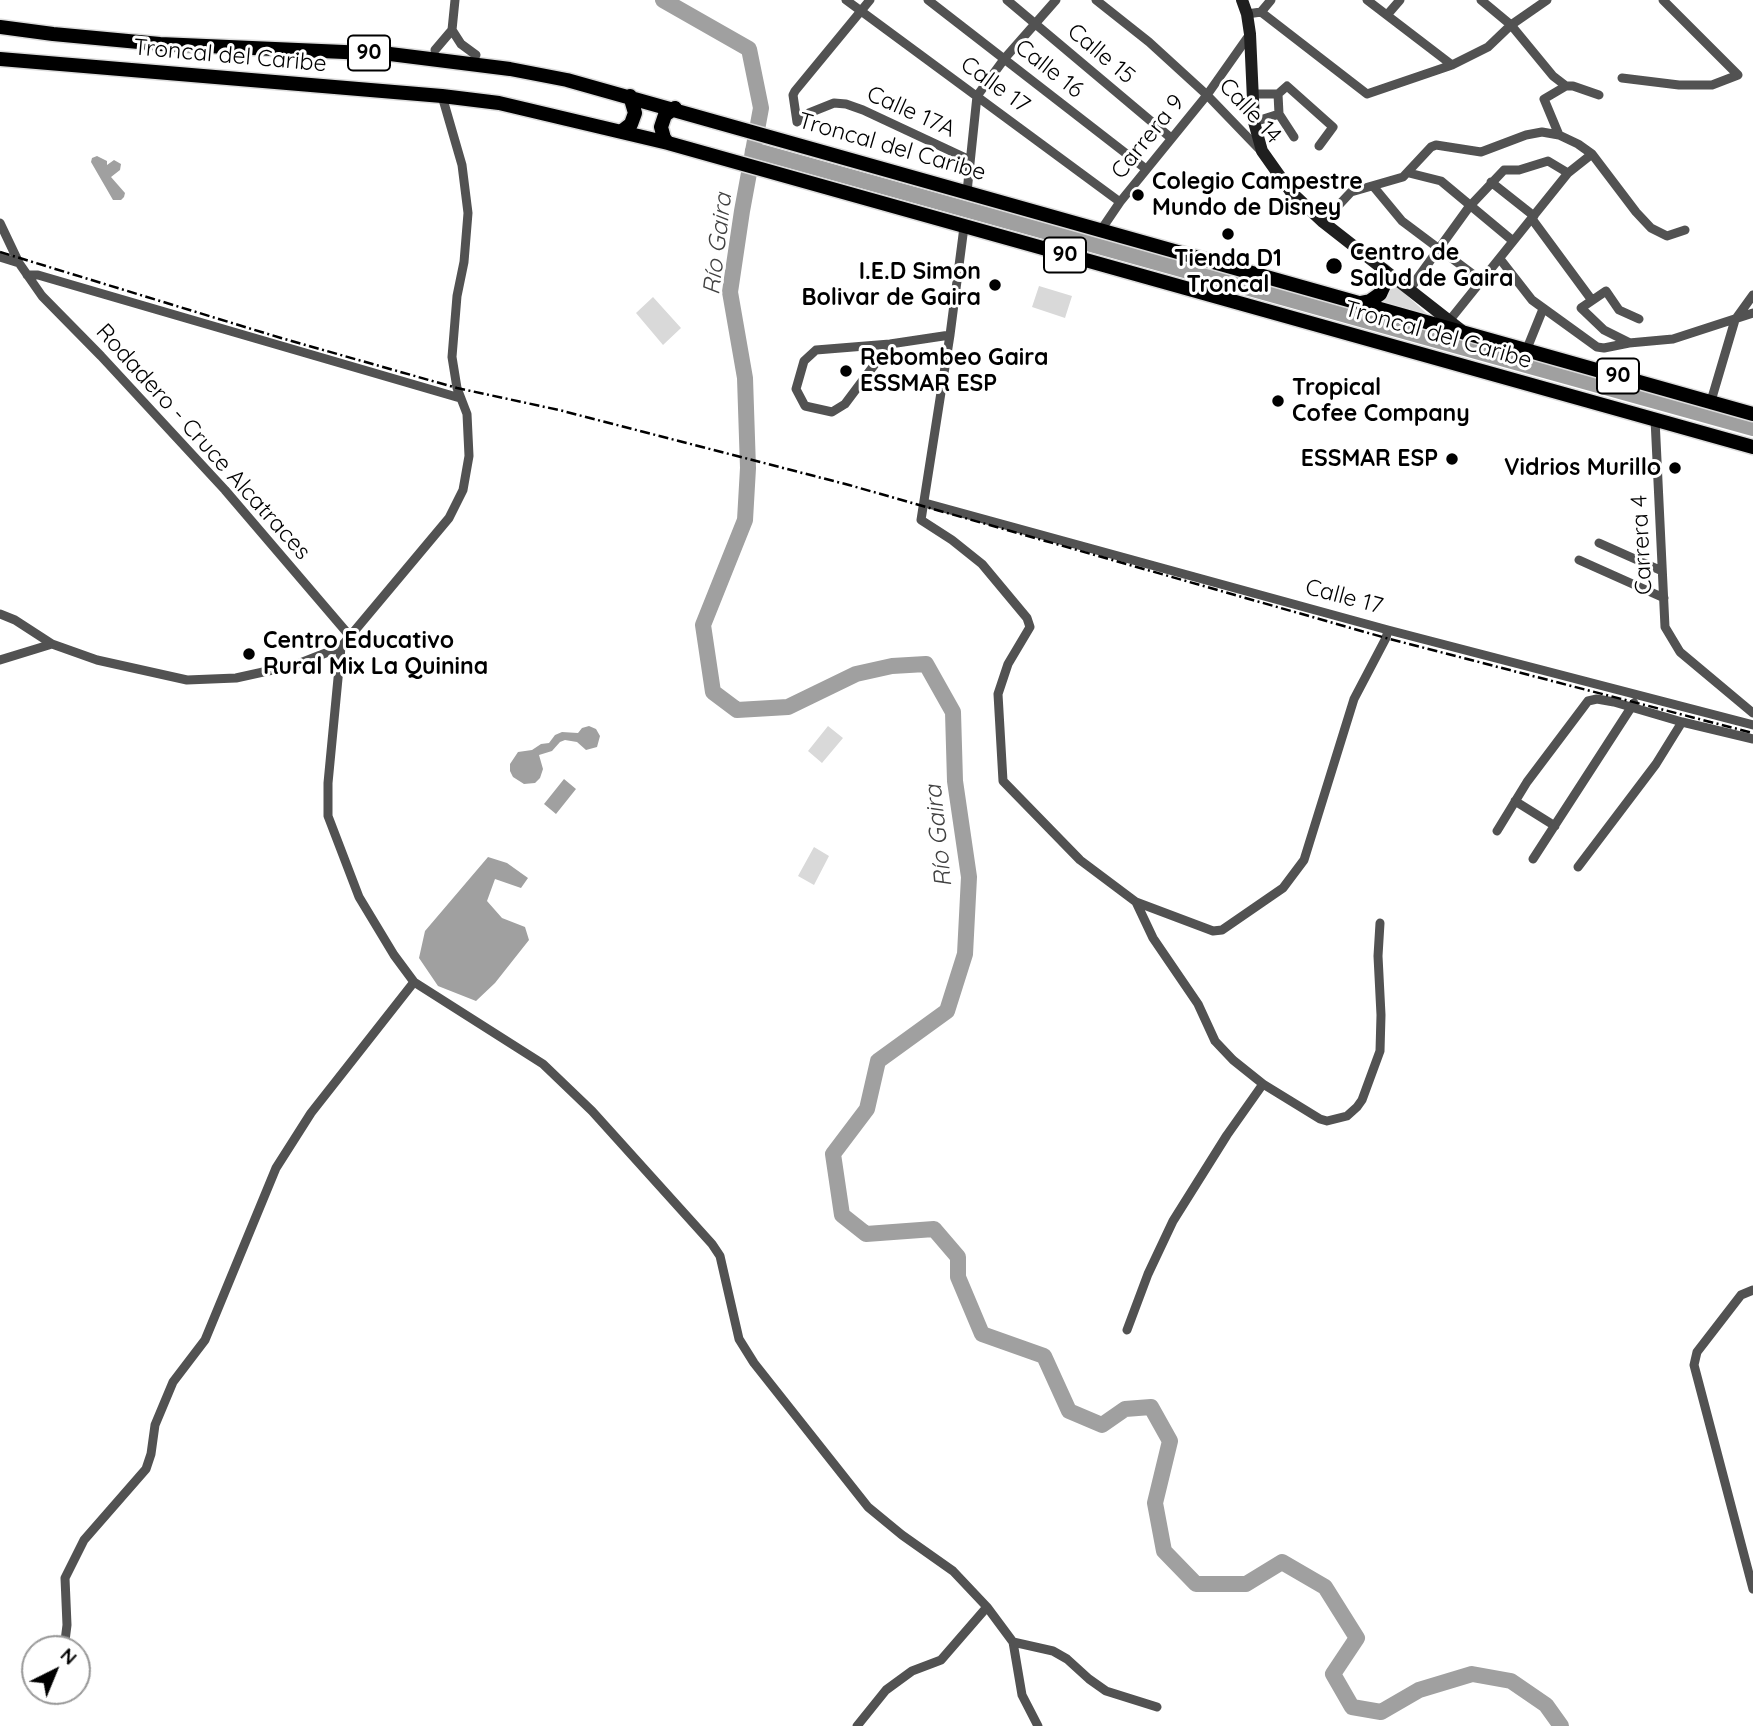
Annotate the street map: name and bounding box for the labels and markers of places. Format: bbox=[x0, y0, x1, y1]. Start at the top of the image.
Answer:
place label: Colegio Campestre Mundo de Disney bbox=[1152, 168, 1363, 222]
marker: Colegio Campestre Mundo de Disney bbox=[1130, 187, 1146, 203]
marker: Tienda D1 Troncal bbox=[1220, 226, 1236, 242]
place label: Centro de Salud de Gaira bbox=[1350, 239, 1513, 293]
place label: Tienda D1 Troncal bbox=[1174, 245, 1282, 299]
marker: Centro de Salud de Gaira bbox=[1324, 256, 1344, 276]
place label: I.E.D Simon Bolivar de Gaira bbox=[801, 258, 981, 312]
marker: I.E.D Simon Bolivar de Gaira bbox=[987, 277, 1003, 293]
place label: Rebombeo Gaira ESSMAR ESP bbox=[860, 344, 1048, 398]
marker: Rebombeo Gaira ESSMAR ESP bbox=[838, 363, 854, 379]
place label: Tropical Cofee Company bbox=[1292, 374, 1470, 428]
marker: Tropical Cofee Company bbox=[1270, 393, 1286, 409]
place label: ESSMAR ESP bbox=[1301, 445, 1438, 473]
marker: ESSMAR ESP bbox=[1444, 451, 1460, 467]
place label: Vidrios Murillo bbox=[1504, 454, 1661, 482]
marker: Vidrios Murillo bbox=[1667, 460, 1683, 476]
place label: Centro Educativo Rural Mix La Quinina bbox=[263, 627, 488, 681]
marker: Centro Educativo Rural Mix La Quinina bbox=[241, 646, 257, 662]

